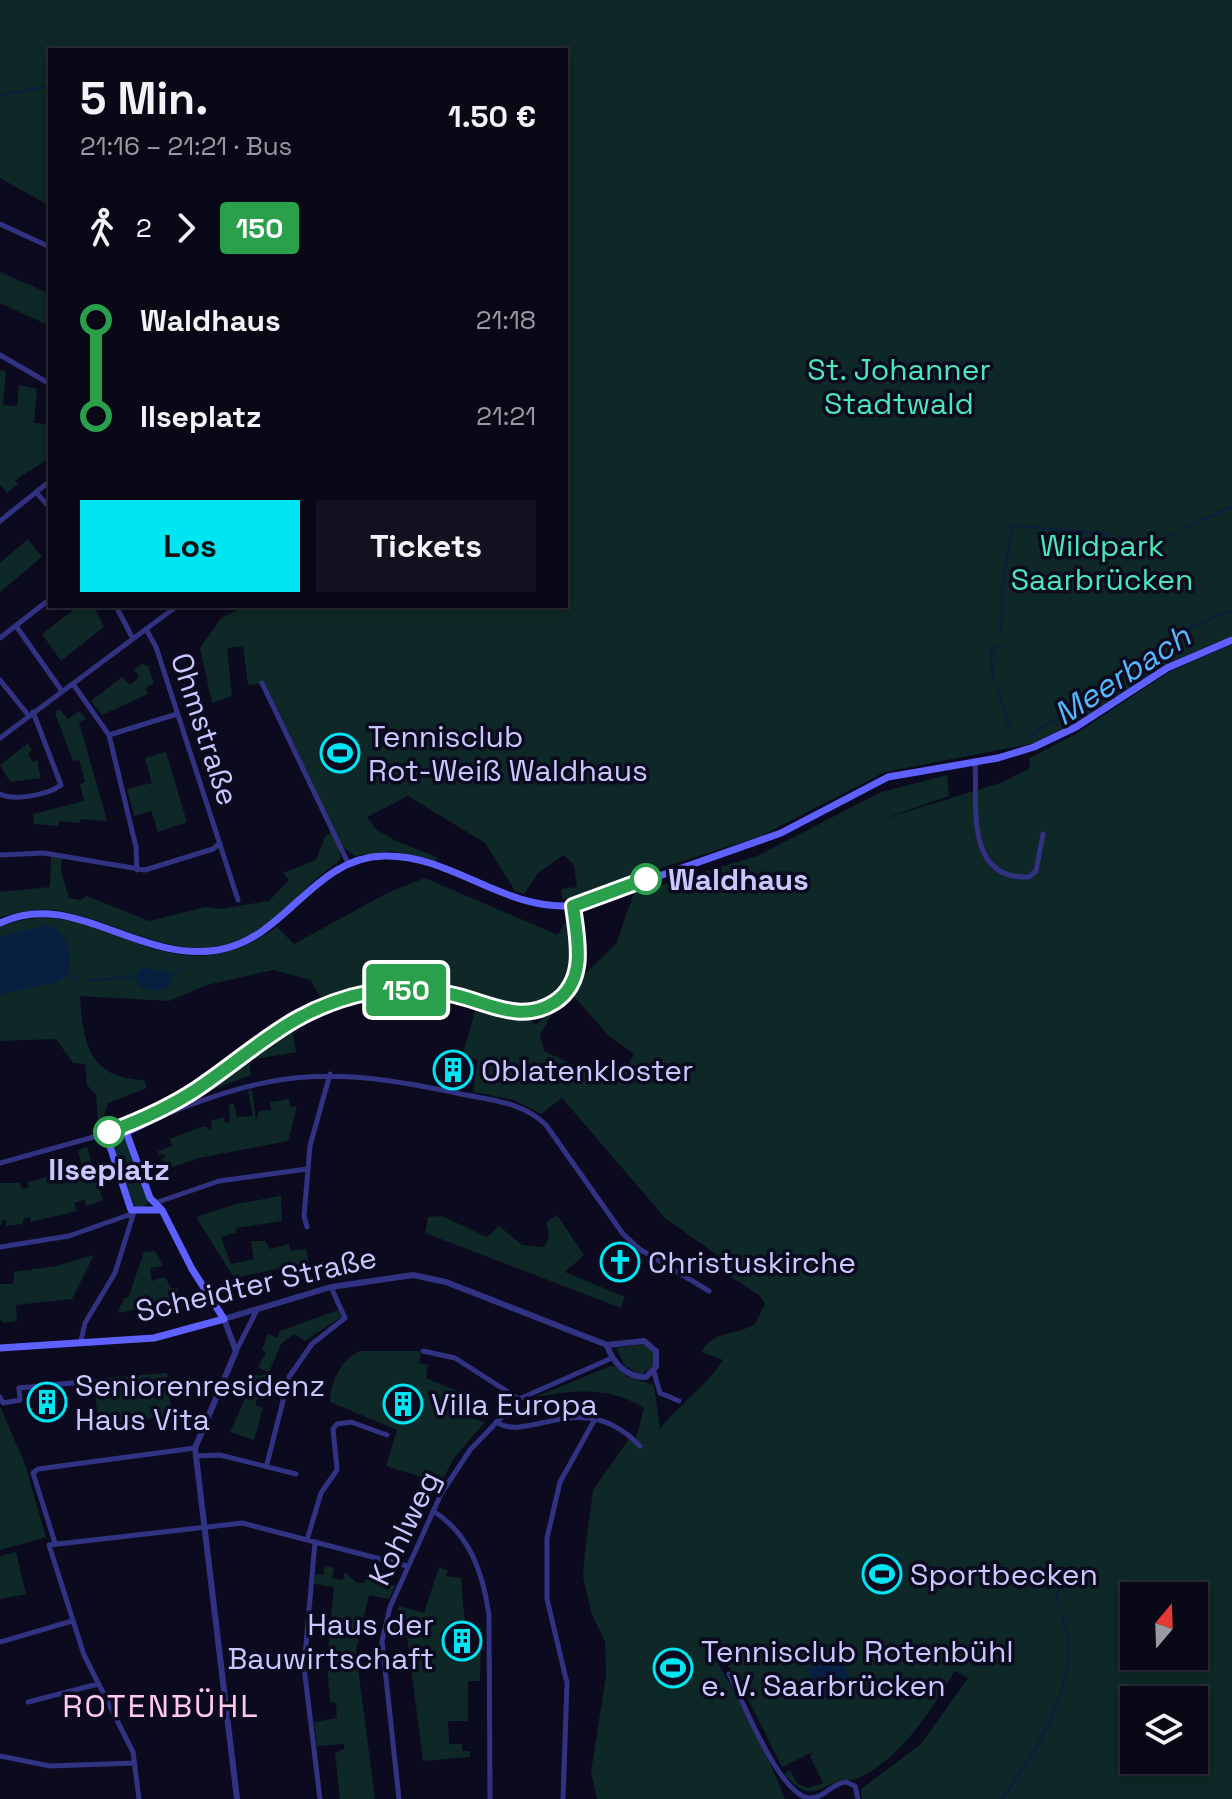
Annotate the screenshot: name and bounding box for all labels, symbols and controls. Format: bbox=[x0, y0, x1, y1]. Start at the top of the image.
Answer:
text: 5 Min. bbox=[80, 71, 208, 127]
text: 1.50 € bbox=[448, 97, 536, 136]
text: 21:16 – 21:21 · Bus bbox=[80, 129, 292, 163]
icon: walk bbox=[80, 206, 124, 250]
icon: forward bbox=[164, 206, 208, 250]
text: 150 bbox=[236, 210, 283, 246]
text: 2 bbox=[136, 211, 152, 245]
text: Waldhaus bbox=[140, 301, 281, 340]
text: 21:18 bbox=[476, 303, 536, 337]
park label: St. Johanner Stadtwald bbox=[807, 350, 991, 423]
text: Ilseplatz bbox=[140, 397, 262, 436]
text: 21:21 bbox=[476, 399, 536, 433]
button: Los bbox=[80, 500, 300, 592]
button: Tickets bbox=[316, 500, 536, 592]
park label: Wildpark Saarbrücken bbox=[1011, 526, 1193, 599]
water label: Meerbach bbox=[1046, 615, 1199, 734]
street label: Ohmstraße bbox=[162, 648, 248, 810]
place label: Tennisclub Rot-Weiß Waldhaus bbox=[368, 717, 648, 790]
sports icon: Tennisclub Rot-Weiß Waldhaus bbox=[319, 732, 361, 774]
place label: Waldhaus bbox=[668, 860, 809, 899]
marker: Waldhaus bbox=[631, 864, 661, 894]
line badge: 150 bbox=[360, 964, 452, 1016]
text: 150 bbox=[382, 972, 430, 1008]
building icon: Oblatenkloster bbox=[432, 1049, 474, 1091]
place label: Oblatenkloster bbox=[481, 1051, 693, 1090]
marker: Ilseplatz bbox=[94, 1117, 124, 1147]
place label: Ilseplatz bbox=[48, 1150, 170, 1189]
street label: Scheidter Straße bbox=[132, 1237, 380, 1331]
church icon: Christuskirche bbox=[599, 1241, 641, 1283]
place label: Christuskirche bbox=[648, 1243, 856, 1282]
place label: Seniorenresidenz Haus Vita bbox=[75, 1366, 325, 1439]
building icon: Seniorenresidenz Haus Vita bbox=[26, 1381, 68, 1423]
building icon: Villa Europa bbox=[382, 1383, 424, 1425]
place label: Villa Europa bbox=[431, 1385, 598, 1424]
street label: Kohlweg bbox=[360, 1464, 448, 1592]
sports icon: Sportbecken bbox=[861, 1553, 903, 1595]
place label: Sportbecken bbox=[910, 1555, 1098, 1594]
north arrow bbox=[1120, 1582, 1208, 1670]
map controls bbox=[1120, 1582, 1208, 1774]
place label: Haus der Bauwirtschaft bbox=[227, 1605, 434, 1678]
building icon: Haus der Bauwirtschaft bbox=[441, 1620, 483, 1662]
place label: Tennisclub Rotenbühl e. V. Saarbrücken bbox=[701, 1632, 1014, 1705]
sports icon: Tennisclub Rotenbühl e. V. Saarbrücken bbox=[652, 1647, 694, 1689]
district label: ROTENBÜHL bbox=[62, 1686, 260, 1726]
button: layers bbox=[1120, 1686, 1208, 1774]

